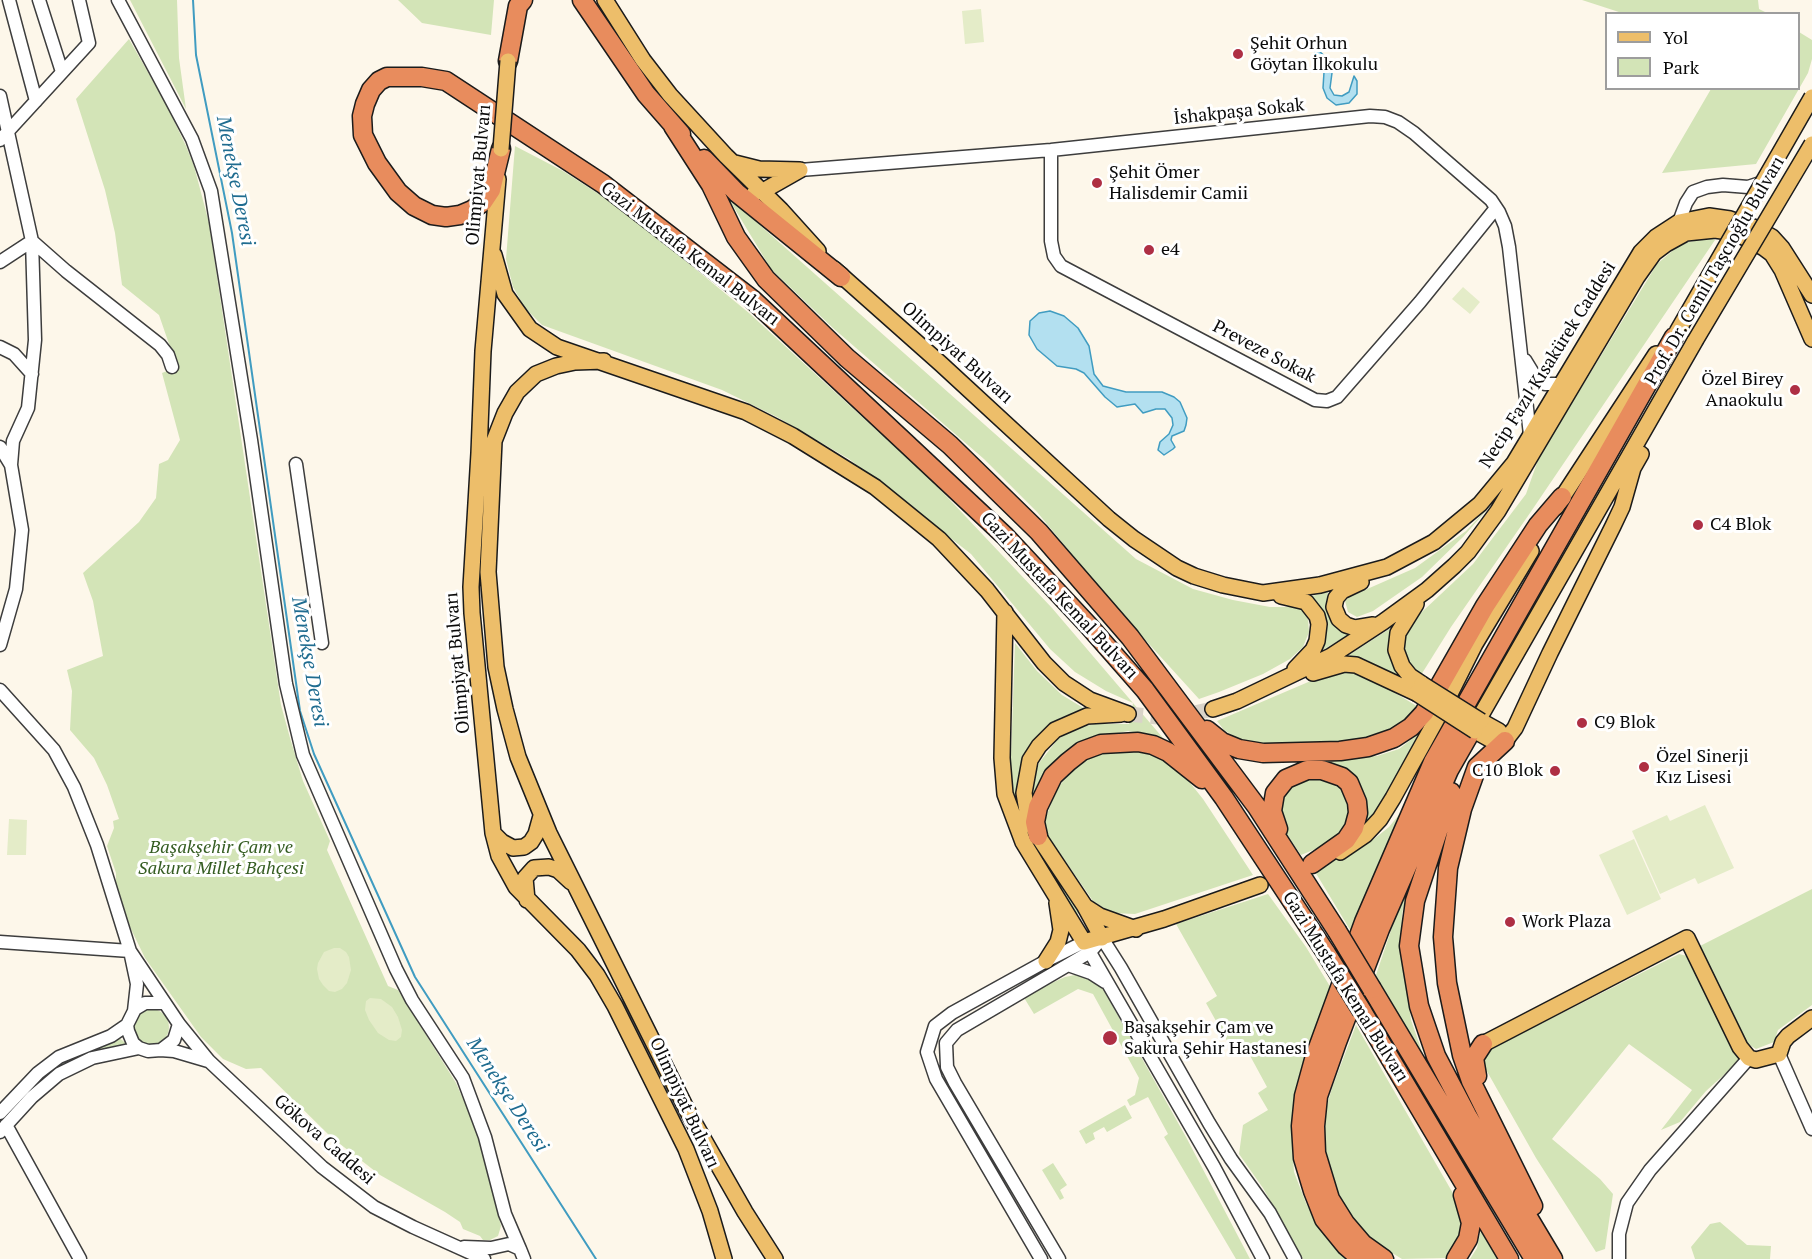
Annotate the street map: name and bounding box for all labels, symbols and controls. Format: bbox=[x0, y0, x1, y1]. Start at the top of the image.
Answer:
legend bbox=[1605, 12, 1800, 90]
text: Yol bbox=[1663, 25, 1688, 49]
place label: Şehit Orhun Göytan İlkokulu bbox=[1250, 33, 1378, 76]
marker: Şehit Orhun Göytan İlkokulu bbox=[1231, 47, 1245, 61]
text: Park bbox=[1663, 55, 1699, 79]
street label: İshakpaşa Sokak bbox=[1173, 94, 1305, 130]
street label: Olimpiyat Bulvarı bbox=[462, 103, 496, 247]
water label: Menekşe Deresi bbox=[211, 114, 259, 248]
street label: Prof. Dr. Cemil Taşcıoğlu Bulvarı bbox=[1641, 153, 1789, 389]
place label: Şehit Ömer Halisdemir Camii bbox=[1109, 162, 1248, 204]
marker: Şehit Ömer Halisdemir Camii bbox=[1090, 176, 1104, 190]
street label: Gazi Mustafa Kemal Bulvarı bbox=[596, 178, 784, 330]
place label: e4 bbox=[1161, 239, 1180, 261]
marker: e4 bbox=[1142, 243, 1156, 257]
street label: Necip Fazıl Kısakürek Caddesi bbox=[1475, 258, 1621, 472]
street label: Olimpiyat Bulvarı bbox=[897, 298, 1017, 408]
street label: Preveze Sokak bbox=[1209, 316, 1319, 388]
place label: Özel Birey Anaokulu bbox=[1701, 369, 1783, 412]
marker: Özel Birey Anaokulu bbox=[1788, 383, 1802, 397]
street label: Gazi Mustafa Kemal Bulvarı bbox=[976, 508, 1142, 684]
place label: C4 Blok bbox=[1710, 514, 1771, 536]
marker: C4 Blok bbox=[1691, 518, 1705, 532]
street label: Olimpiyat Bulvarı bbox=[441, 591, 475, 735]
water label: Menekşe Deresi bbox=[286, 595, 332, 729]
place label: C9 Blok bbox=[1594, 712, 1655, 734]
marker: C9 Blok bbox=[1575, 716, 1589, 730]
place label: Özel Sinerji Kız Lisesi bbox=[1656, 746, 1749, 789]
place label: C10 Blok bbox=[1472, 760, 1543, 782]
marker: Özel Sinerji Kız Lisesi bbox=[1637, 760, 1651, 774]
marker: C10 Blok bbox=[1548, 764, 1562, 778]
park label: Başakşehir Çam ve Sakura Millet Bahçesi bbox=[138, 837, 304, 880]
street label: Gazi Mustafa Kemal Bulvarı bbox=[1277, 888, 1413, 1086]
place label: Work Plaza bbox=[1522, 911, 1611, 933]
marker: Work Plaza bbox=[1503, 915, 1517, 929]
place label: Başakşehir Çam ve Sakura Şehir Hastanesi bbox=[1124, 1017, 1307, 1060]
marker: Başakşehir Çam ve Sakura Şehir Hastanesi bbox=[1101, 1029, 1119, 1047]
water label: Menekşe Deresi bbox=[461, 1033, 553, 1157]
street label: Olimpiyat Bulvarı bbox=[644, 1034, 724, 1172]
street label: Gökova Caddesi bbox=[269, 1090, 379, 1190]

